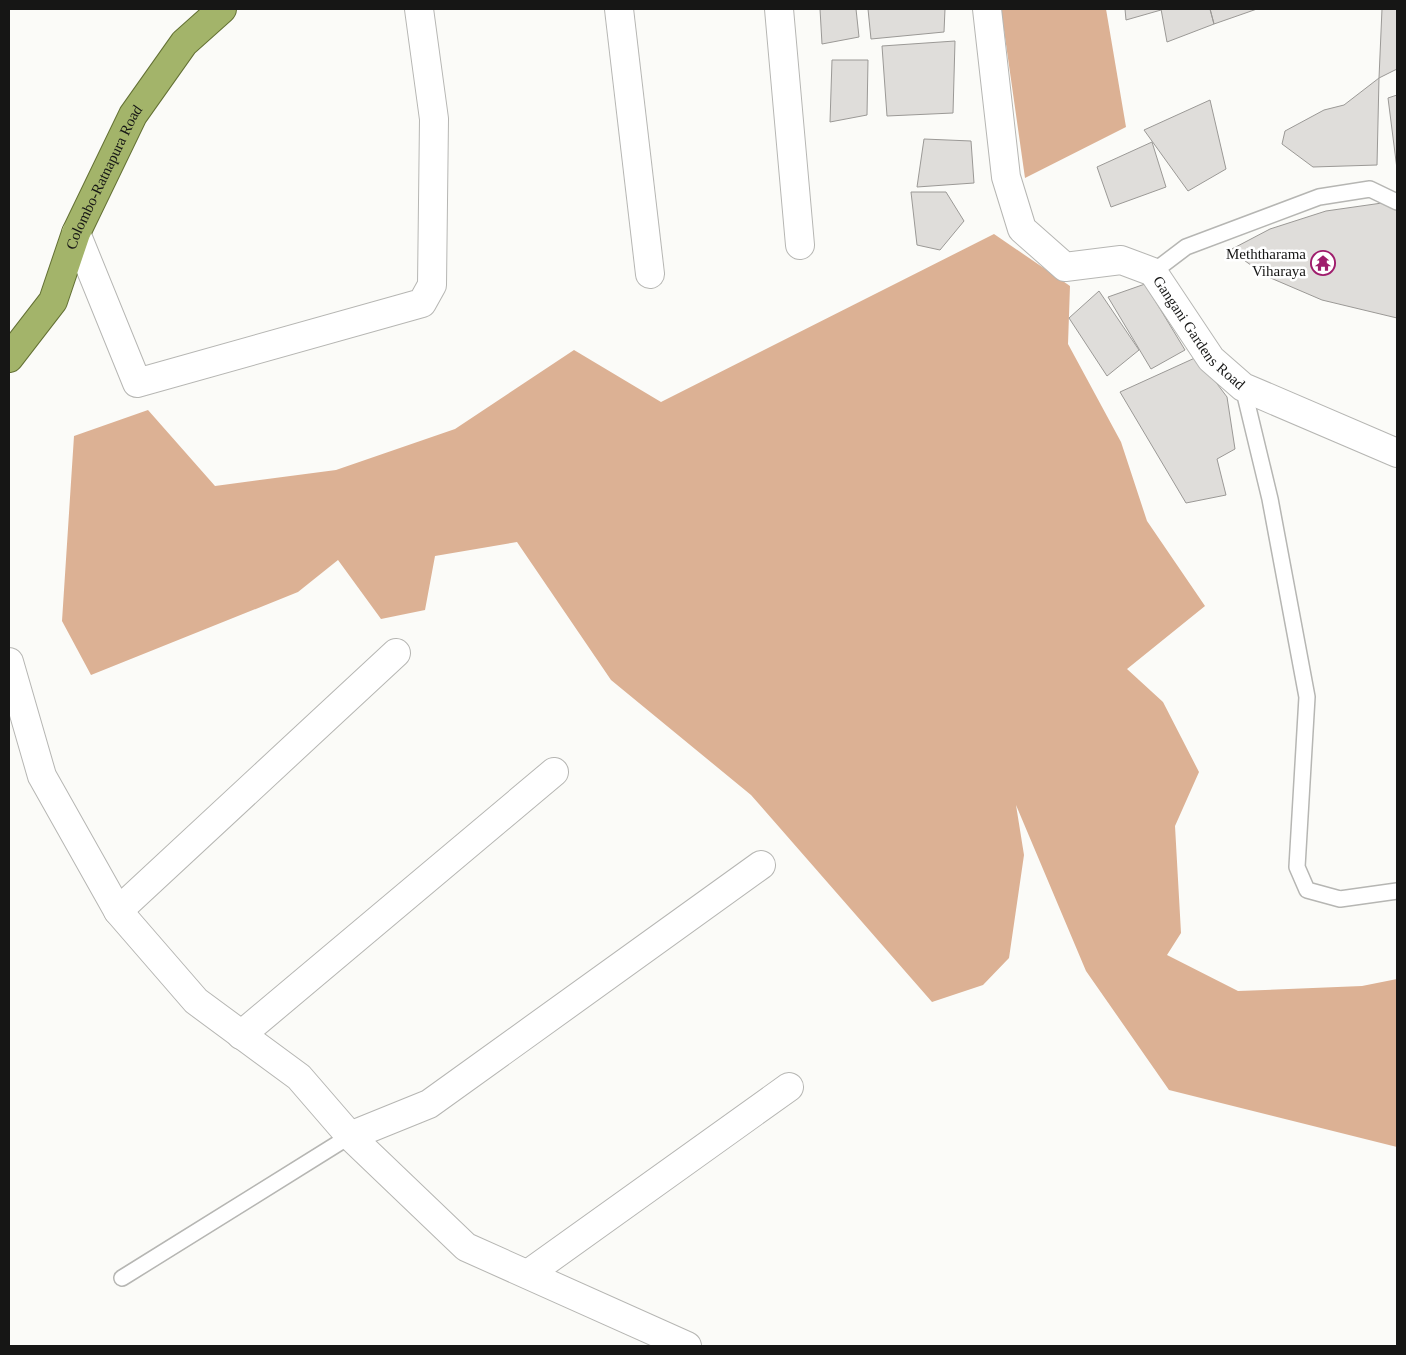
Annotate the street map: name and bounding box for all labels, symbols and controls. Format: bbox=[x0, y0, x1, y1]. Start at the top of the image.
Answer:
street label: Colombo-Ratnapura Road bbox=[63, 102, 146, 251]
place label: Meththarama Viharaya bbox=[1226, 246, 1306, 279]
temple icon: Meththarama Viharaya bbox=[1310, 250, 1336, 276]
street label: Gangani Gardens Road bbox=[1150, 273, 1248, 393]

